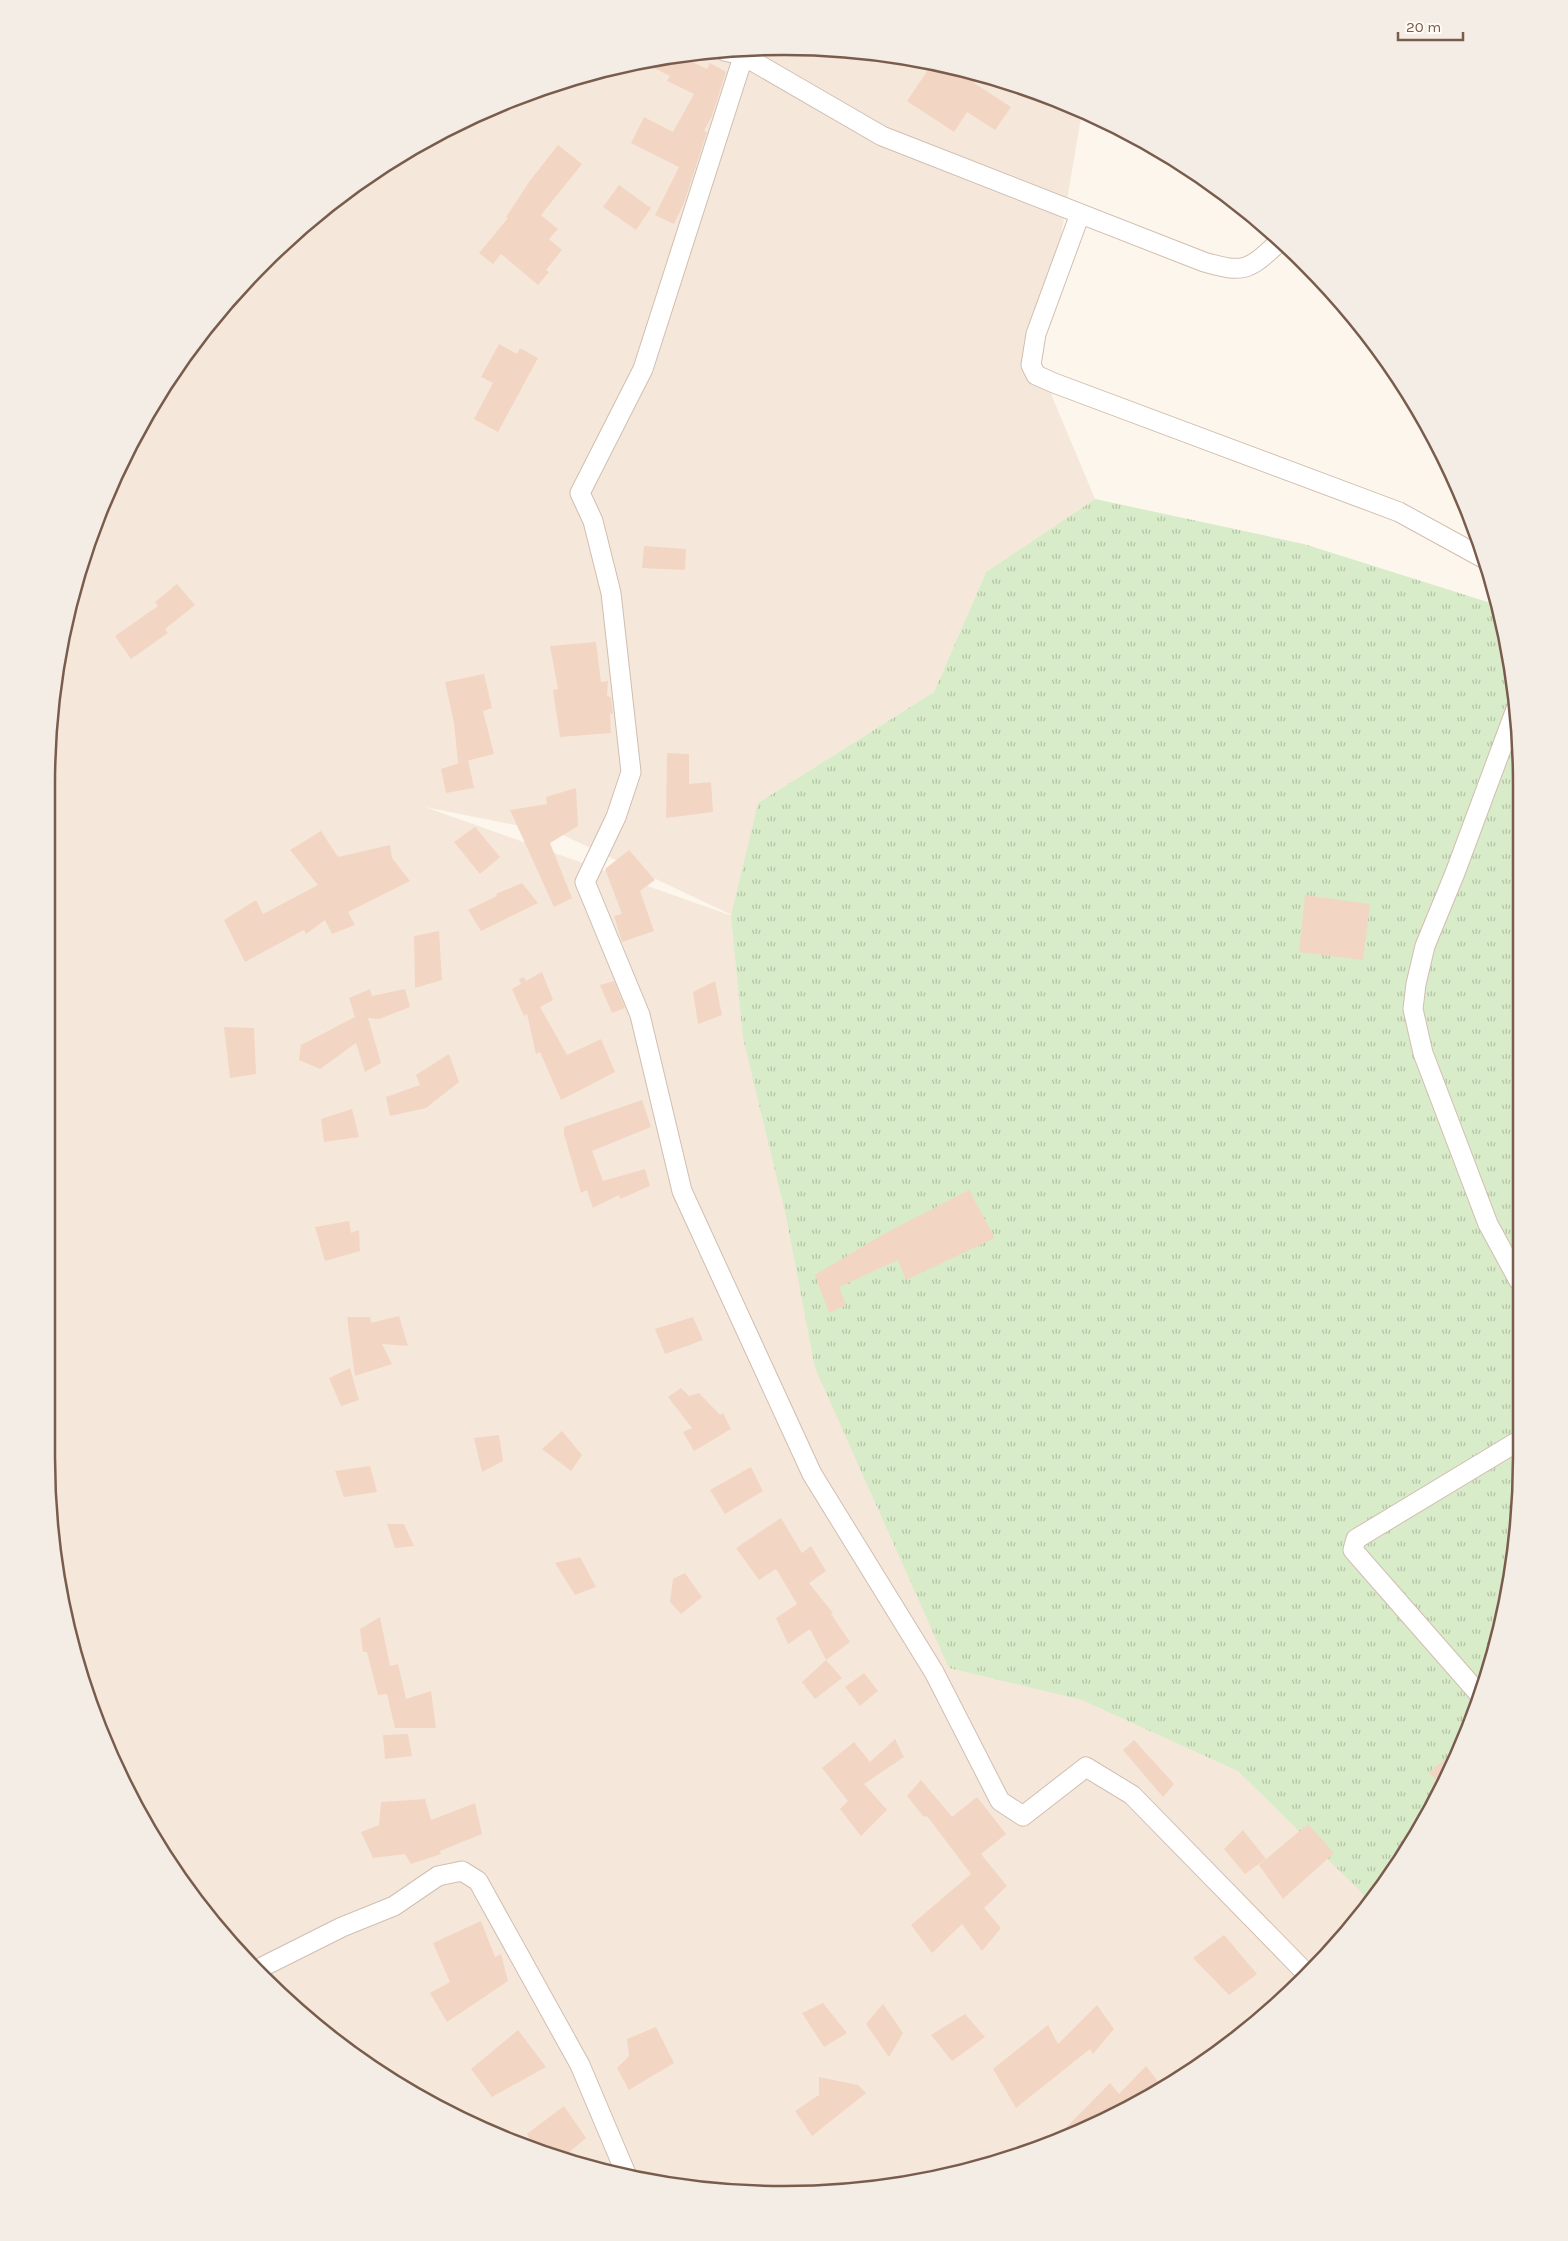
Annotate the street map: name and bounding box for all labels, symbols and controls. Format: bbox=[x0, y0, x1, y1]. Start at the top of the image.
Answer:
scale bar bbox=[1398, 10, 1463, 42]
text: 20 m bbox=[1406, 18, 1441, 36]

